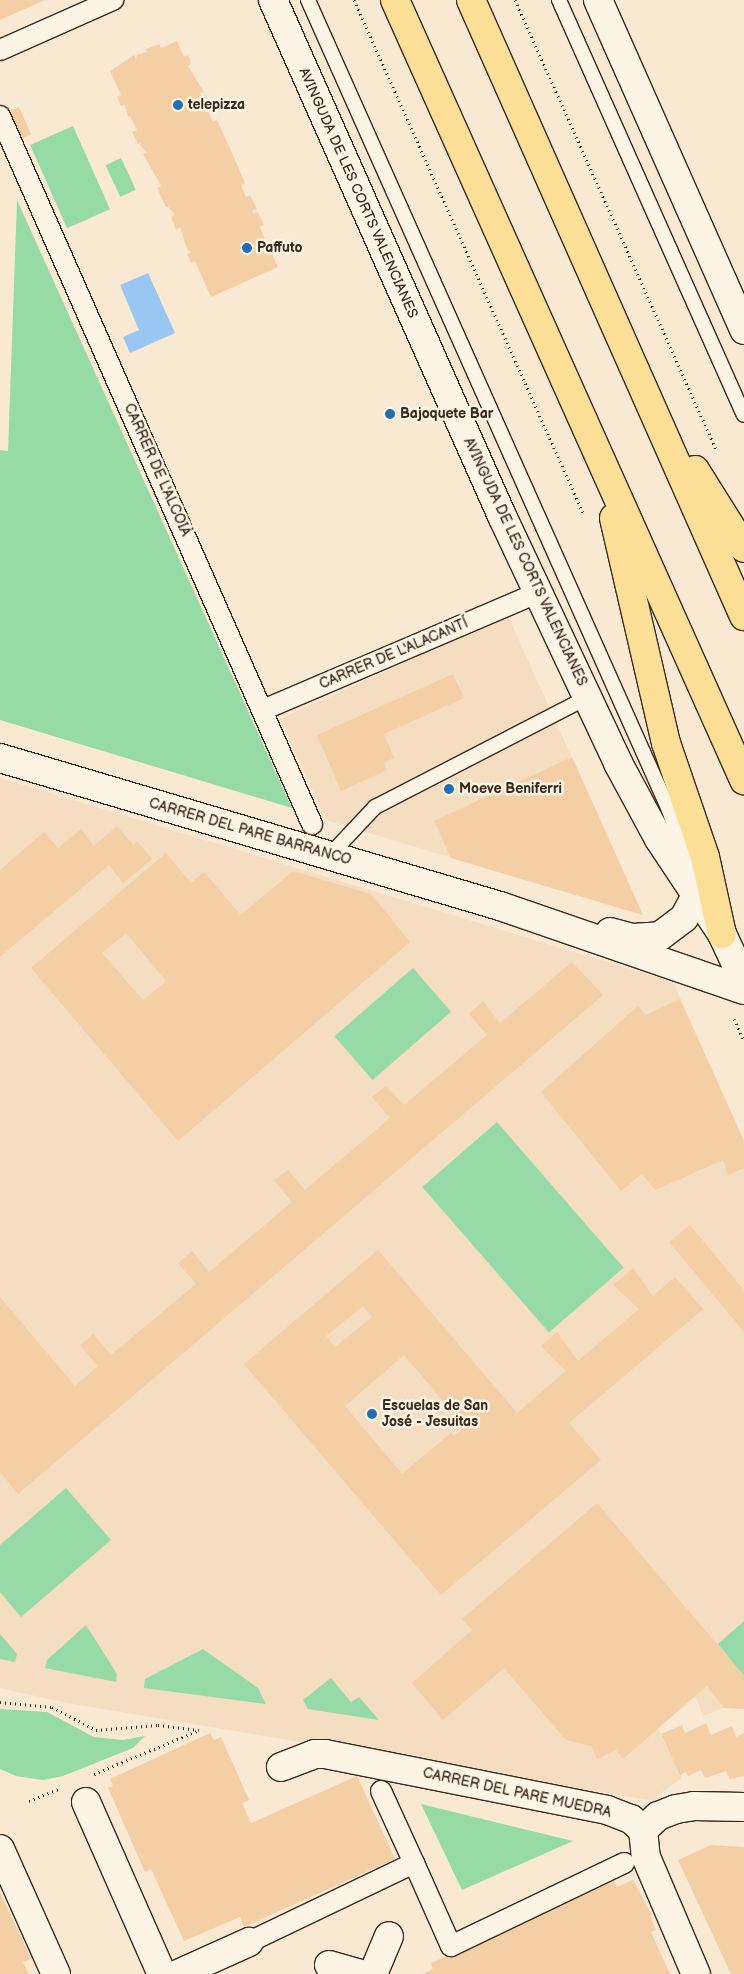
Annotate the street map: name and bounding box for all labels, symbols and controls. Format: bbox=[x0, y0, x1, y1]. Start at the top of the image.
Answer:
street label: AVINGUDA DE LES CORTS VALENCIANES bbox=[295, 65, 421, 321]
place label: telepizza bbox=[188, 97, 245, 113]
marker: telepizza bbox=[172, 99, 184, 111]
place label: Paffuto bbox=[257, 240, 302, 256]
marker: Paffuto bbox=[241, 242, 253, 254]
street label: CARRER DE L'ALCOIÀ bbox=[120, 401, 194, 539]
place label: Bajoquete Bar bbox=[400, 406, 493, 422]
marker: Bajoquete Bar bbox=[384, 408, 396, 420]
street label: AVINGUDA DE LES CORTS VALENCIANES bbox=[460, 435, 590, 689]
street label: CARRER DE L'ALACANTÍ bbox=[317, 615, 471, 693]
place label: Moeve Beniferri bbox=[459, 781, 562, 797]
marker: Moeve Beniferri bbox=[443, 783, 455, 795]
street label: CARRER DEL PARE BARRANCO bbox=[147, 795, 353, 869]
place label: Escuelas de San José - Jesuitas bbox=[382, 1398, 488, 1430]
marker: Escuelas de San José - Jesuitas bbox=[366, 1408, 378, 1420]
street label: CARRER DEL PARE MUEDRA bbox=[421, 1765, 613, 1821]

